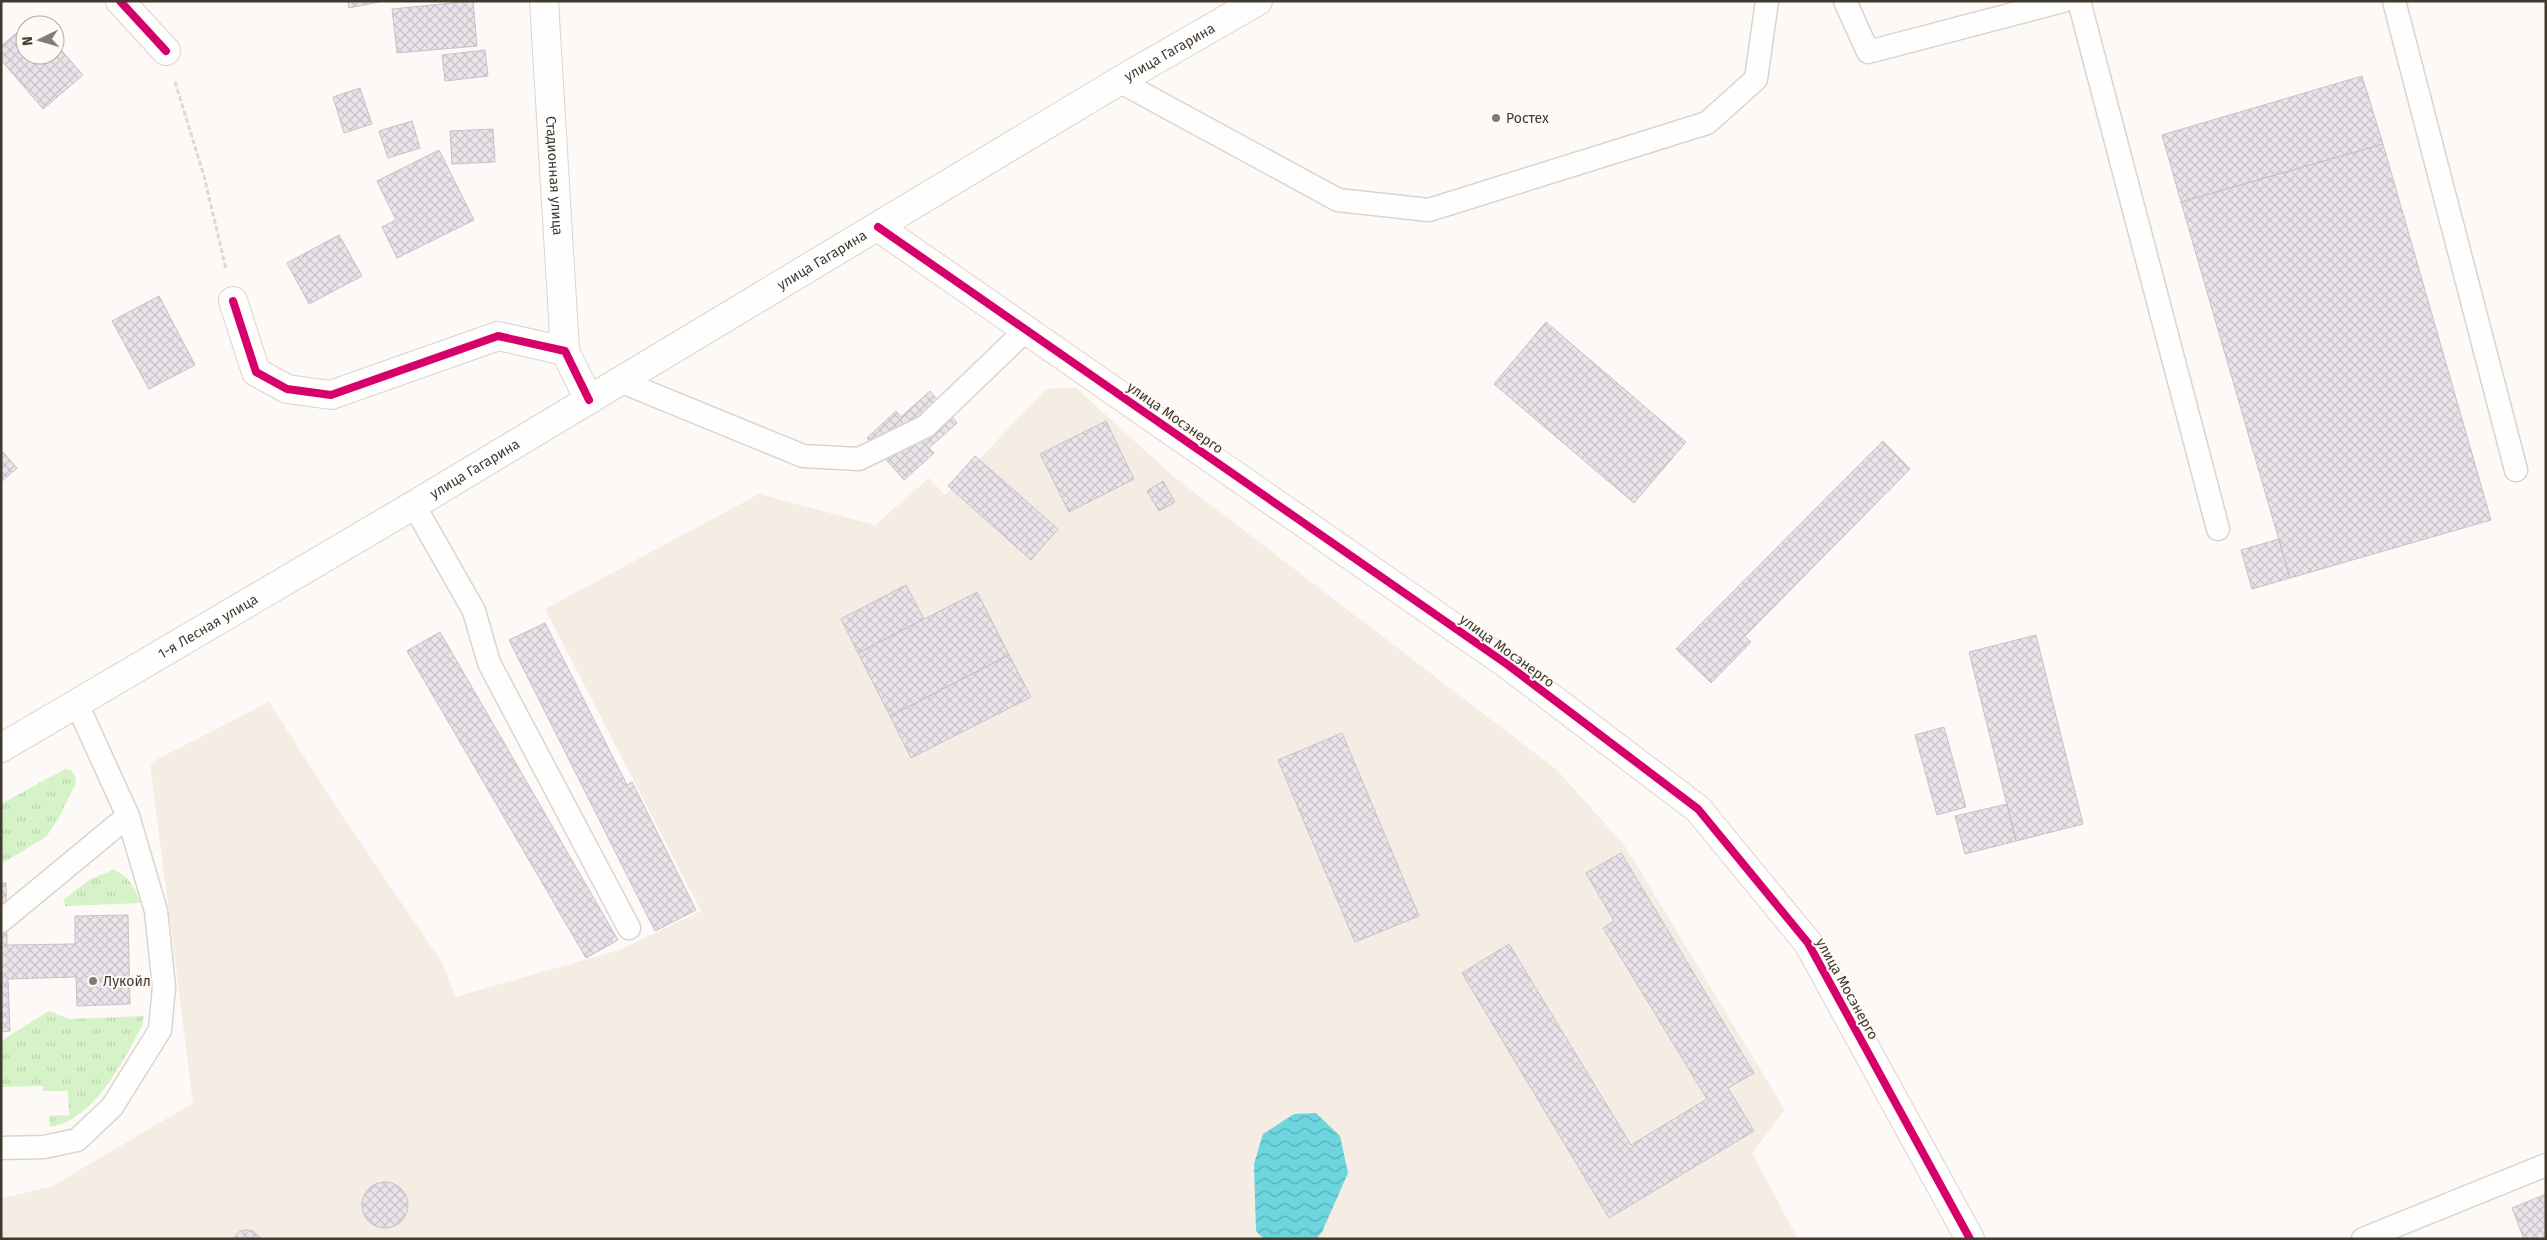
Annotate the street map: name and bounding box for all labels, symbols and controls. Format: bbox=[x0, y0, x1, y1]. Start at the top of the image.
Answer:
north arrow bbox=[15, 15, 65, 65]
street label: улица Гагарина bbox=[1121, 19, 1218, 85]
text: N bbox=[19, 36, 36, 46]
place label: Ростех bbox=[1506, 110, 1549, 127]
marker: Ростех bbox=[1490, 112, 1502, 124]
street label: Стадионная улица bbox=[542, 115, 567, 236]
street label: улица Гагарина bbox=[774, 226, 870, 293]
street label: улица Мосэнерго bbox=[1124, 379, 1226, 457]
street label: улица Гагарина bbox=[427, 435, 523, 502]
street label: 1-я Лесная улица bbox=[155, 590, 261, 662]
street label: улица Мосэнерго bbox=[1456, 611, 1558, 691]
street label: улица Мосэнерго bbox=[1812, 935, 1882, 1043]
place label: Лукойл bbox=[103, 973, 151, 990]
marker: Лукойл bbox=[87, 975, 99, 987]

